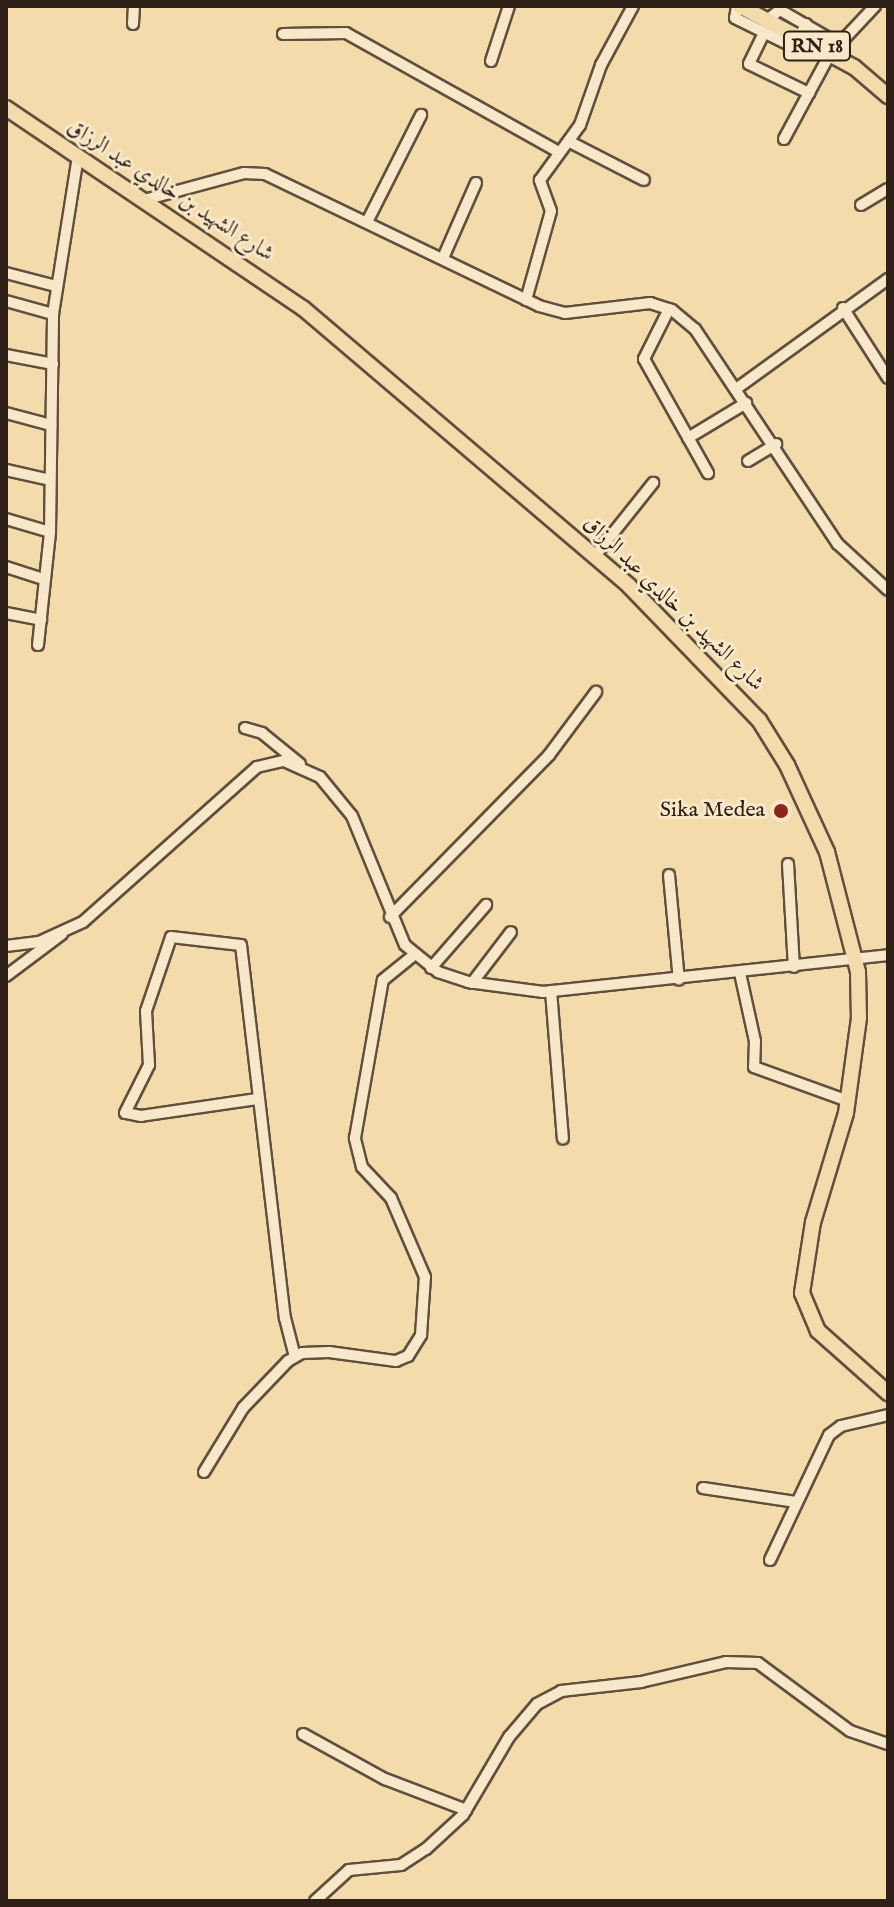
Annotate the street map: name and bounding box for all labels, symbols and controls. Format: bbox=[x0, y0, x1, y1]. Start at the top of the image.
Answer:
road number: RN 18 bbox=[781, 30, 853, 62]
street label: شارع الشهيد بن خالدي عبد الرزاق bbox=[62, 114, 278, 268]
street label: شارع الشهيد بن خالدي عبد الرزاق bbox=[577, 511, 769, 697]
place label: Sika Medea bbox=[660, 798, 765, 824]
marker: Sika Medea bbox=[772, 802, 790, 820]

